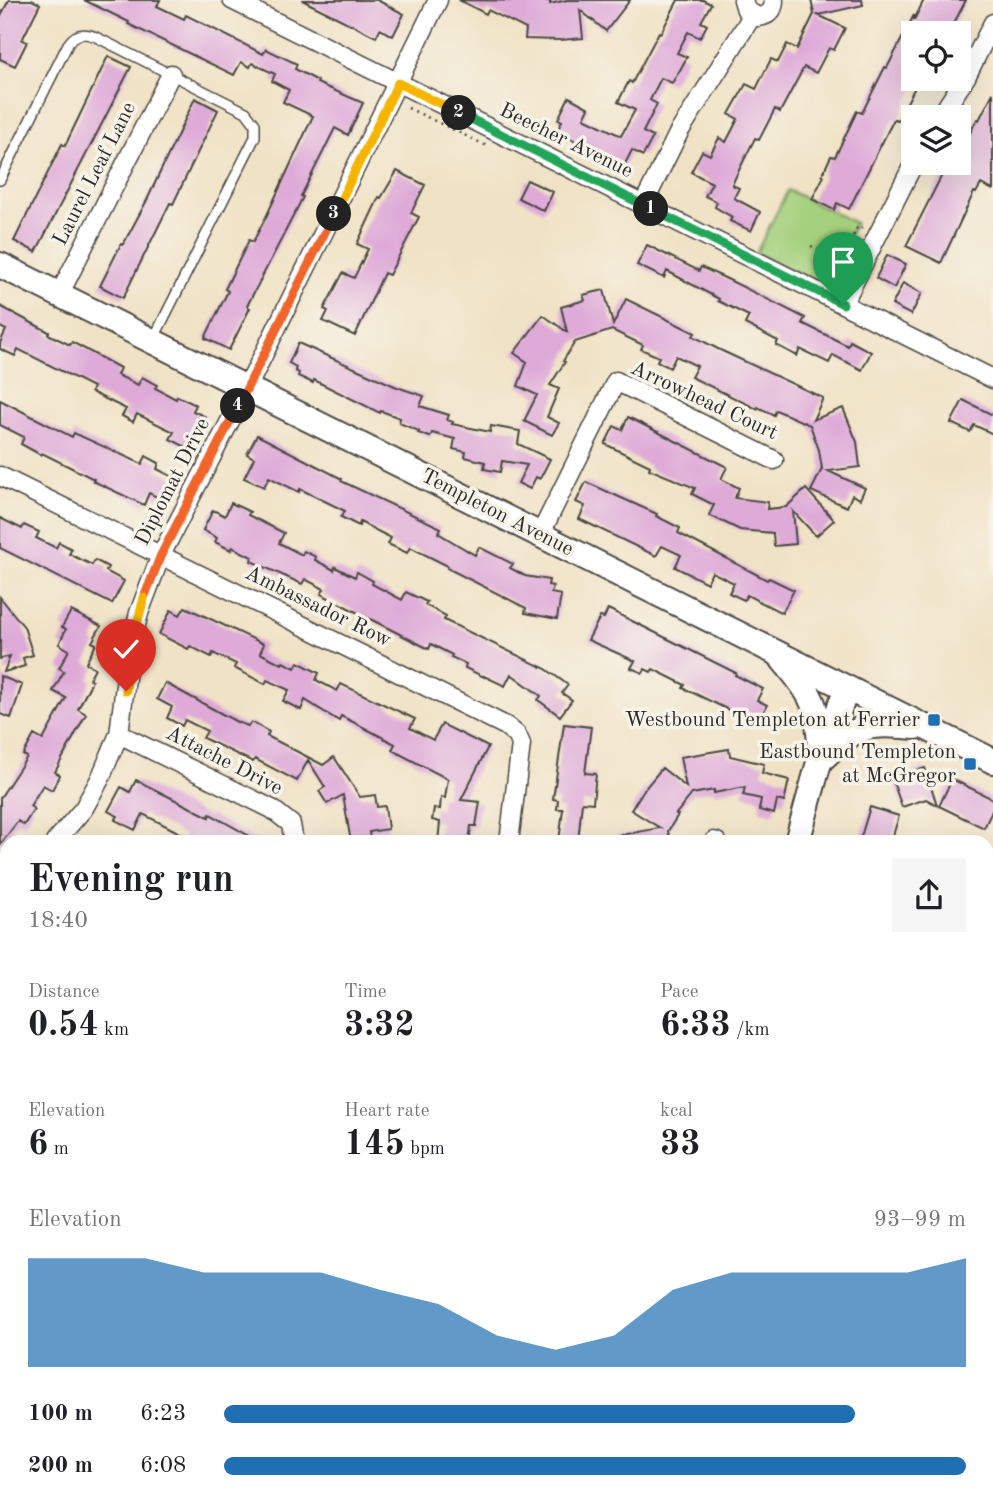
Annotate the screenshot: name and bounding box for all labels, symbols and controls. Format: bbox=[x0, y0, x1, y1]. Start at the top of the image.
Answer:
map controls bbox=[901, 21, 971, 175]
button: locate bbox=[901, 21, 971, 91]
pin: 2 bbox=[442, 96, 476, 130]
street label: Laurel Leaf Lane bbox=[50, 99, 140, 249]
street label: Beecher Avenue bbox=[496, 100, 636, 182]
text: 2 bbox=[453, 103, 464, 122]
button: layers bbox=[901, 105, 971, 175]
pin: 1 bbox=[634, 192, 668, 227]
pin: 3 bbox=[316, 196, 352, 232]
text: 1 bbox=[645, 199, 656, 218]
text: 3 bbox=[328, 204, 339, 223]
pin bbox=[813, 232, 873, 304]
icon: arrive bbox=[824, 243, 862, 281]
street label: Arrowhead Court bbox=[627, 358, 781, 444]
pin: 4 bbox=[220, 388, 256, 424]
text: 4 bbox=[232, 396, 243, 415]
street label: Diplomat Drive bbox=[132, 415, 214, 549]
street label: Templeton Avenue bbox=[417, 466, 577, 560]
street label: Ambassador Row bbox=[242, 563, 394, 651]
pin bbox=[96, 619, 156, 691]
icon: check bbox=[107, 630, 145, 668]
place label: Westbound Templeton at Ferrier bbox=[625, 710, 920, 731]
marker: Westbound Templeton at Ferrier bbox=[926, 712, 942, 728]
street label: Attache Drive bbox=[162, 723, 286, 799]
place label: Eastbound Templeton at McGregor bbox=[759, 742, 956, 787]
marker: Eastbound Templeton at McGregor bbox=[962, 756, 978, 772]
button: share bbox=[892, 858, 966, 932]
text: Evening run bbox=[28, 862, 234, 900]
text: 18:40 bbox=[28, 909, 88, 932]
text: Distance bbox=[28, 983, 100, 1002]
text: Time bbox=[344, 983, 387, 1002]
text: Pace bbox=[660, 983, 699, 1002]
text: 0.54 bbox=[28, 1008, 99, 1043]
text: 3:32 bbox=[344, 1008, 415, 1043]
text: 6:33 bbox=[660, 1008, 731, 1043]
text: km bbox=[99, 1021, 129, 1040]
text: /km bbox=[731, 1021, 770, 1040]
text: Elevation bbox=[28, 1102, 105, 1121]
text: Heart rate bbox=[344, 1102, 429, 1121]
text: kcal bbox=[660, 1102, 693, 1121]
text: 6 bbox=[28, 1127, 48, 1162]
text: 145 bbox=[344, 1127, 405, 1162]
text: 33 bbox=[660, 1127, 701, 1162]
text: m bbox=[48, 1140, 69, 1159]
text: bpm bbox=[405, 1140, 445, 1159]
text: Elevation bbox=[28, 1208, 122, 1231]
text: 93–99 m bbox=[874, 1208, 966, 1231]
text: 100 m bbox=[28, 1402, 93, 1425]
text: 6:23 bbox=[140, 1402, 186, 1425]
text: 200 m bbox=[28, 1454, 93, 1477]
text: 6:08 bbox=[140, 1454, 186, 1477]

